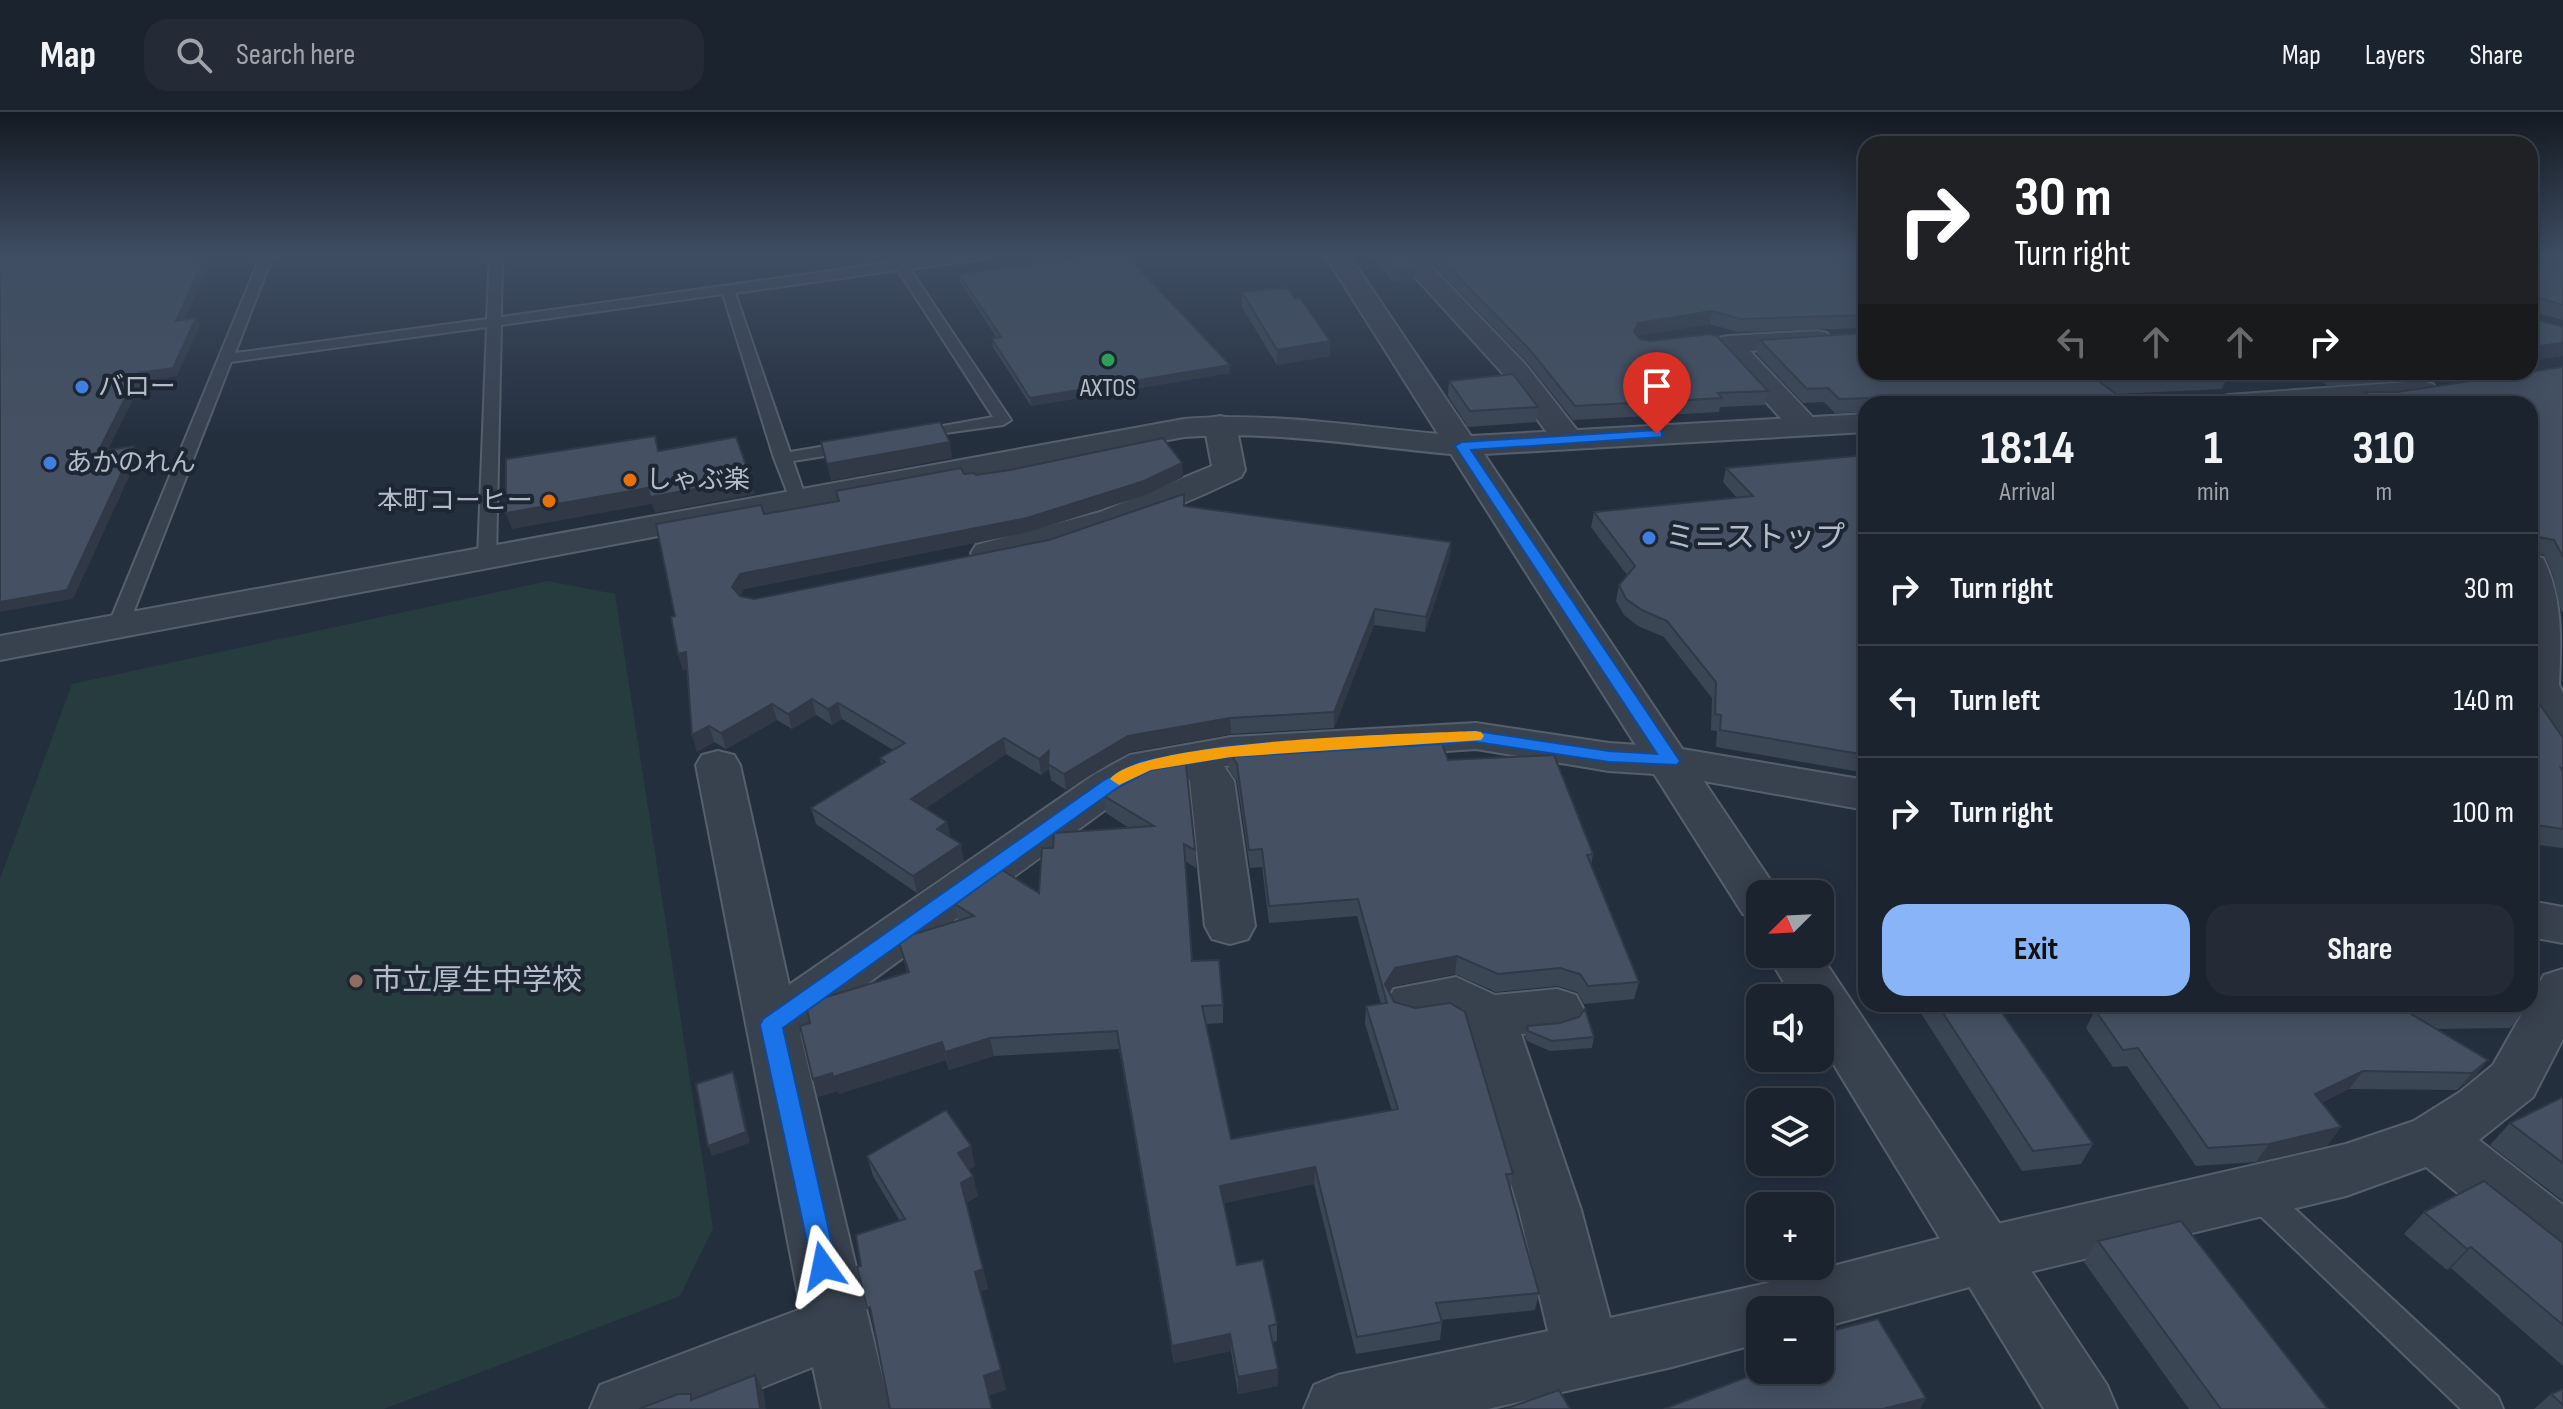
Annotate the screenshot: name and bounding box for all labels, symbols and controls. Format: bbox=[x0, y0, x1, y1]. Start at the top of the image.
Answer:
search box bbox=[144, 19, 704, 91]
text: Map bbox=[40, 33, 96, 78]
icon: search bbox=[172, 33, 216, 77]
text: Search here bbox=[236, 37, 355, 73]
text: Map bbox=[2282, 39, 2321, 72]
text: Layers bbox=[2365, 39, 2425, 72]
text: Share bbox=[2469, 39, 2523, 72]
text: 30 m bbox=[2014, 165, 2112, 232]
icon: right bbox=[1882, 168, 1986, 272]
text: Turn right bbox=[2014, 233, 2131, 276]
icon: left bbox=[2050, 320, 2094, 364]
icon: ahead bbox=[2134, 320, 2178, 364]
icon: ahead bbox=[2218, 320, 2262, 364]
icon: right bbox=[2302, 320, 2346, 364]
marker: AXTOS bbox=[1099, 351, 1117, 369]
pin bbox=[1623, 352, 1691, 434]
icon: arrive bbox=[1635, 364, 1679, 408]
place label: バロー bbox=[98, 372, 176, 403]
place label: AXTOS bbox=[1079, 373, 1136, 404]
marker: バロー bbox=[73, 378, 91, 396]
text: 18:14 bbox=[1981, 420, 2074, 477]
text: 1 bbox=[2204, 420, 2223, 477]
text: 310 bbox=[2352, 420, 2415, 477]
place label: あかのれん bbox=[66, 448, 196, 479]
marker: あかのれん bbox=[41, 454, 59, 472]
place label: しゃぶ楽 bbox=[646, 465, 750, 496]
marker: しゃぶ楽 bbox=[621, 471, 639, 489]
text: Arrival bbox=[2000, 477, 2055, 508]
text: min bbox=[2197, 477, 2230, 508]
text: m bbox=[2375, 477, 2392, 508]
place label: 本町コーヒー bbox=[377, 486, 533, 517]
marker: 本町コーヒー bbox=[540, 492, 558, 510]
place label: ミニストップ bbox=[1665, 520, 1845, 556]
marker: ミニストップ bbox=[1640, 529, 1658, 547]
icon: right bbox=[1882, 567, 1926, 611]
text: Turn right bbox=[1950, 571, 2053, 607]
text: 30 m bbox=[2464, 571, 2514, 607]
icon: left bbox=[1882, 679, 1926, 723]
text: Turn left bbox=[1950, 683, 2040, 719]
text: 140 m bbox=[2454, 683, 2514, 719]
icon: right bbox=[1882, 791, 1926, 835]
text: Turn right bbox=[1950, 795, 2053, 831]
text: 100 m bbox=[2453, 795, 2514, 831]
north arrow bbox=[1746, 880, 1834, 968]
map controls bbox=[1746, 880, 1834, 1384]
button: Exit bbox=[1882, 904, 2190, 996]
button: Share bbox=[2206, 904, 2514, 996]
place label: 市立厚生中学校 bbox=[372, 963, 582, 999]
marker: 市立厚生中学校 bbox=[347, 972, 365, 990]
button: sound bbox=[1746, 984, 1834, 1072]
button: layers bbox=[1746, 1088, 1834, 1176]
button: + bbox=[1746, 1192, 1834, 1280]
position arrow bbox=[781, 1224, 865, 1308]
button: − bbox=[1746, 1296, 1834, 1384]

